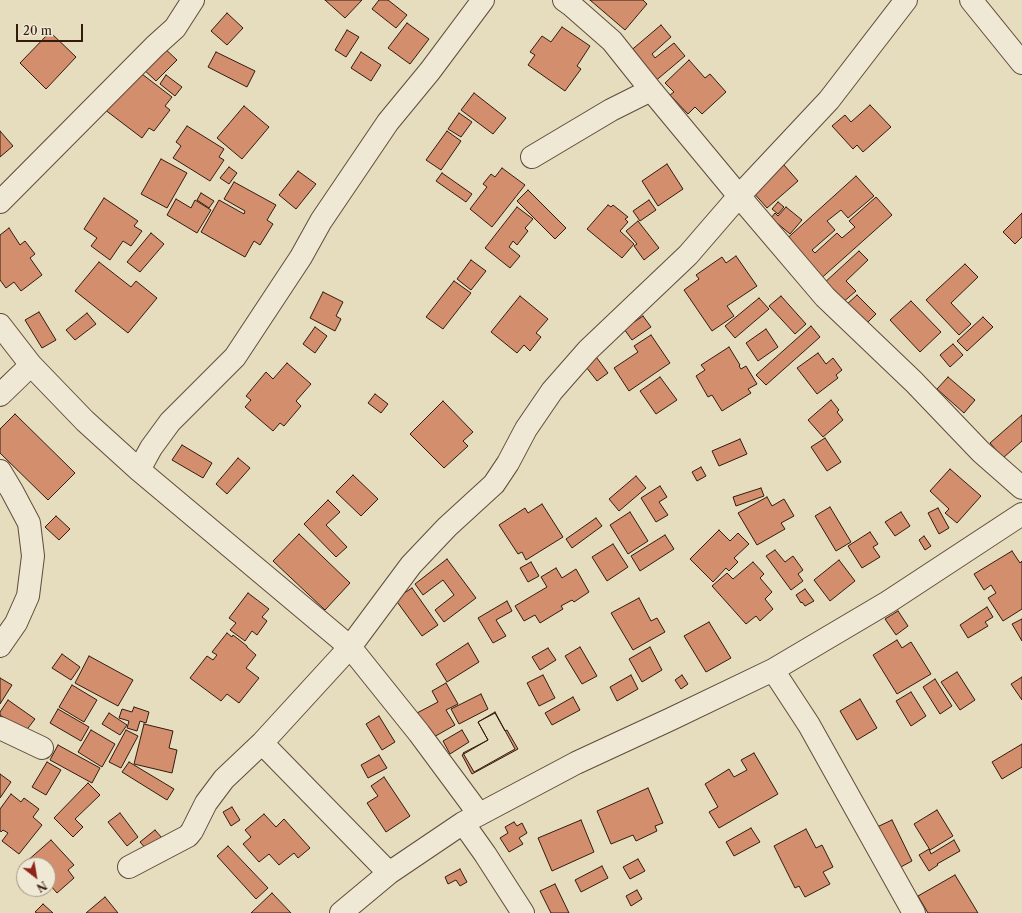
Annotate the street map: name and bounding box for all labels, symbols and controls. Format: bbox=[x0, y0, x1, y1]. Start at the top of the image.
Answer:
scale bar bbox=[18, 16, 85, 42]
text: 20 m bbox=[23, 23, 52, 38]
north arrow bbox=[16, 857, 56, 897]
text: N bbox=[34, 878, 49, 895]

